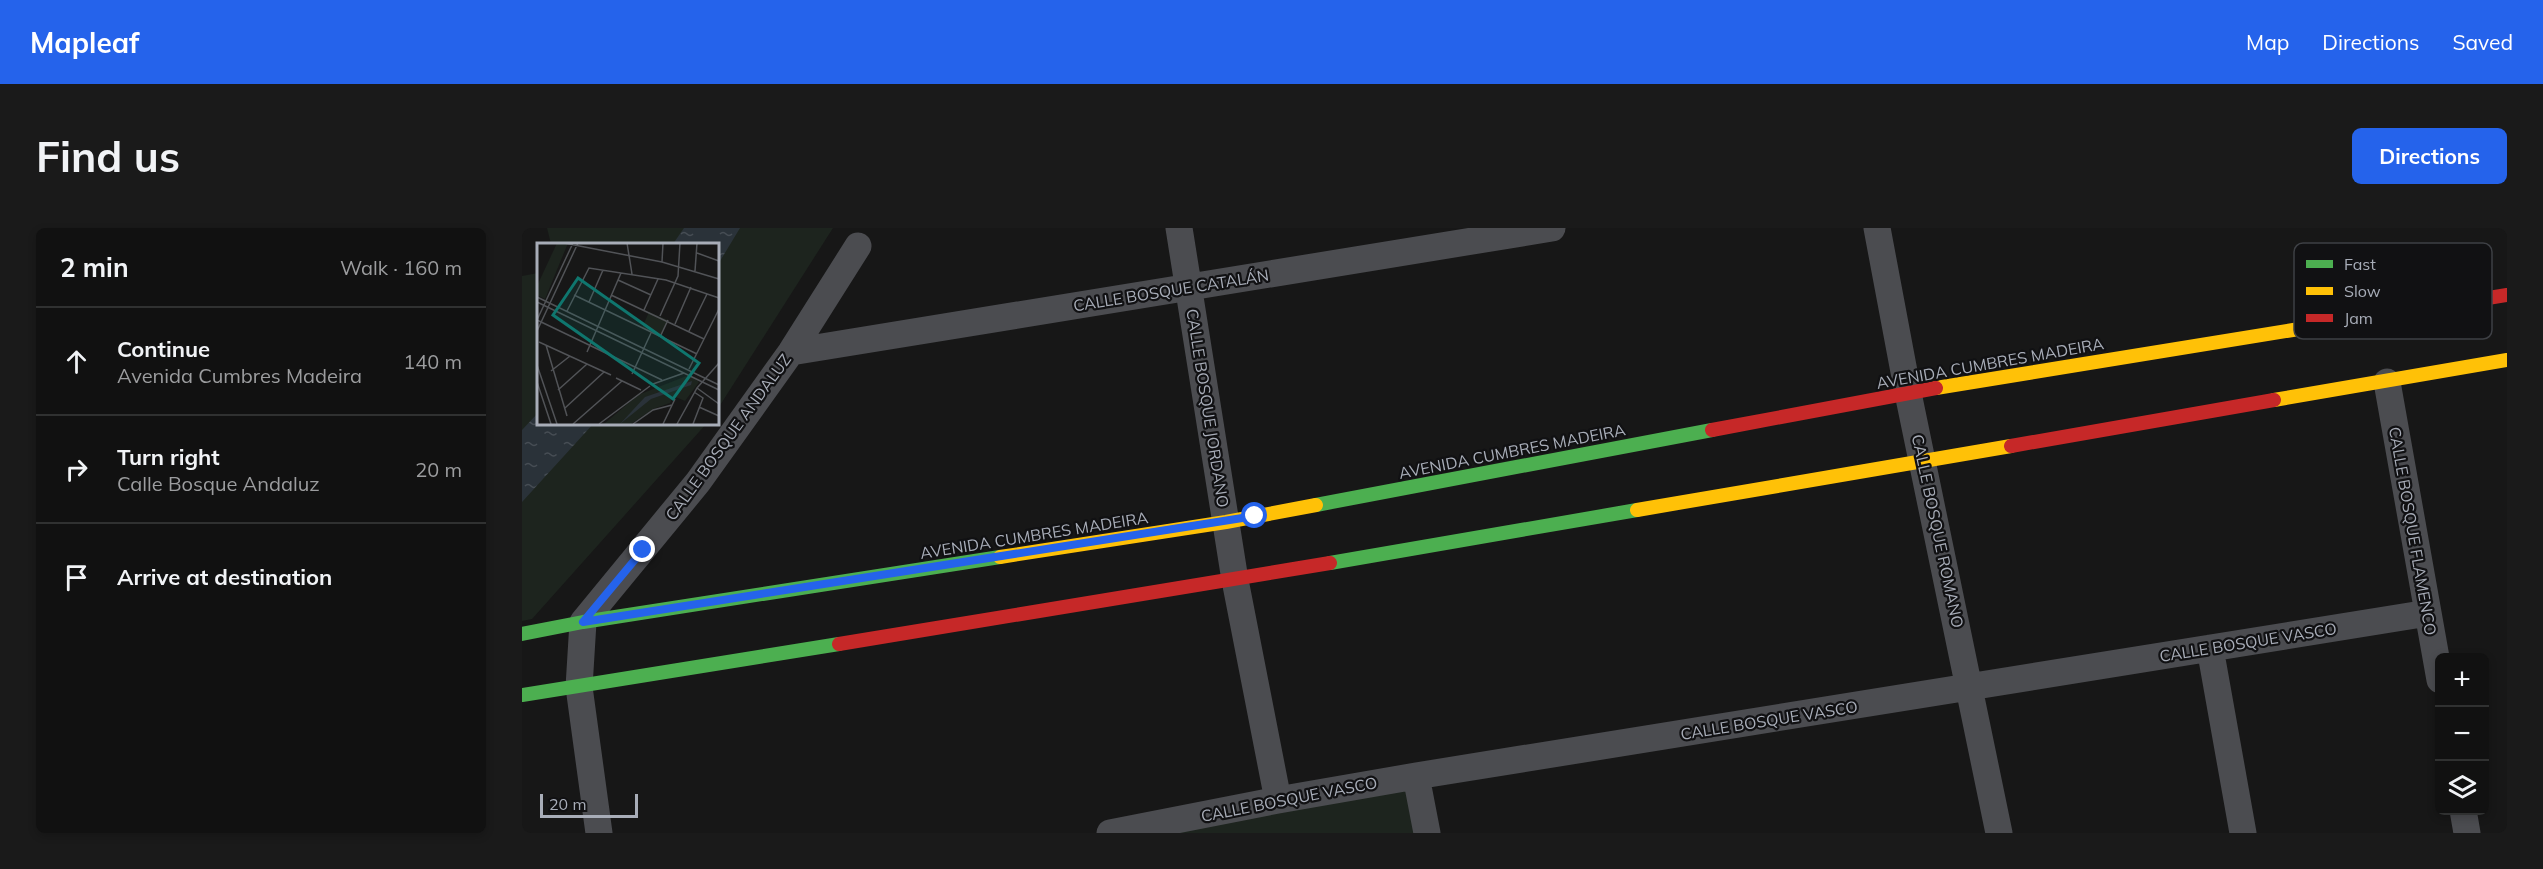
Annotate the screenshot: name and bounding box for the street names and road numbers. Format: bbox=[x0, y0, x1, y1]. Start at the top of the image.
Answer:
street label: CALLE BOSQUE CATALÁN bbox=[1072, 265, 1270, 315]
street label: CALLE BOSQUE JORDANO bbox=[1182, 307, 1234, 509]
street label: AVENIDA CUMBRES MADEIRA bbox=[1875, 333, 2106, 393]
street label: CALLE BOSQUE ANDALUZ bbox=[661, 350, 795, 524]
street label: AVENIDA CUMBRES MADEIRA bbox=[1397, 419, 1627, 483]
street label: CALLE BOSQUE FLAMENCO bbox=[2385, 425, 2441, 637]
street label: CALLE BOSQUE ROMANO bbox=[1908, 432, 1968, 630]
street label: AVENIDA CUMBRES MADEIRA bbox=[919, 507, 1150, 563]
street label: CALLE BOSQUE VASCO bbox=[2158, 618, 2338, 666]
street label: CALLE BOSQUE VASCO bbox=[1679, 696, 1859, 744]
street label: CALLE BOSQUE VASCO bbox=[1199, 772, 1379, 826]

